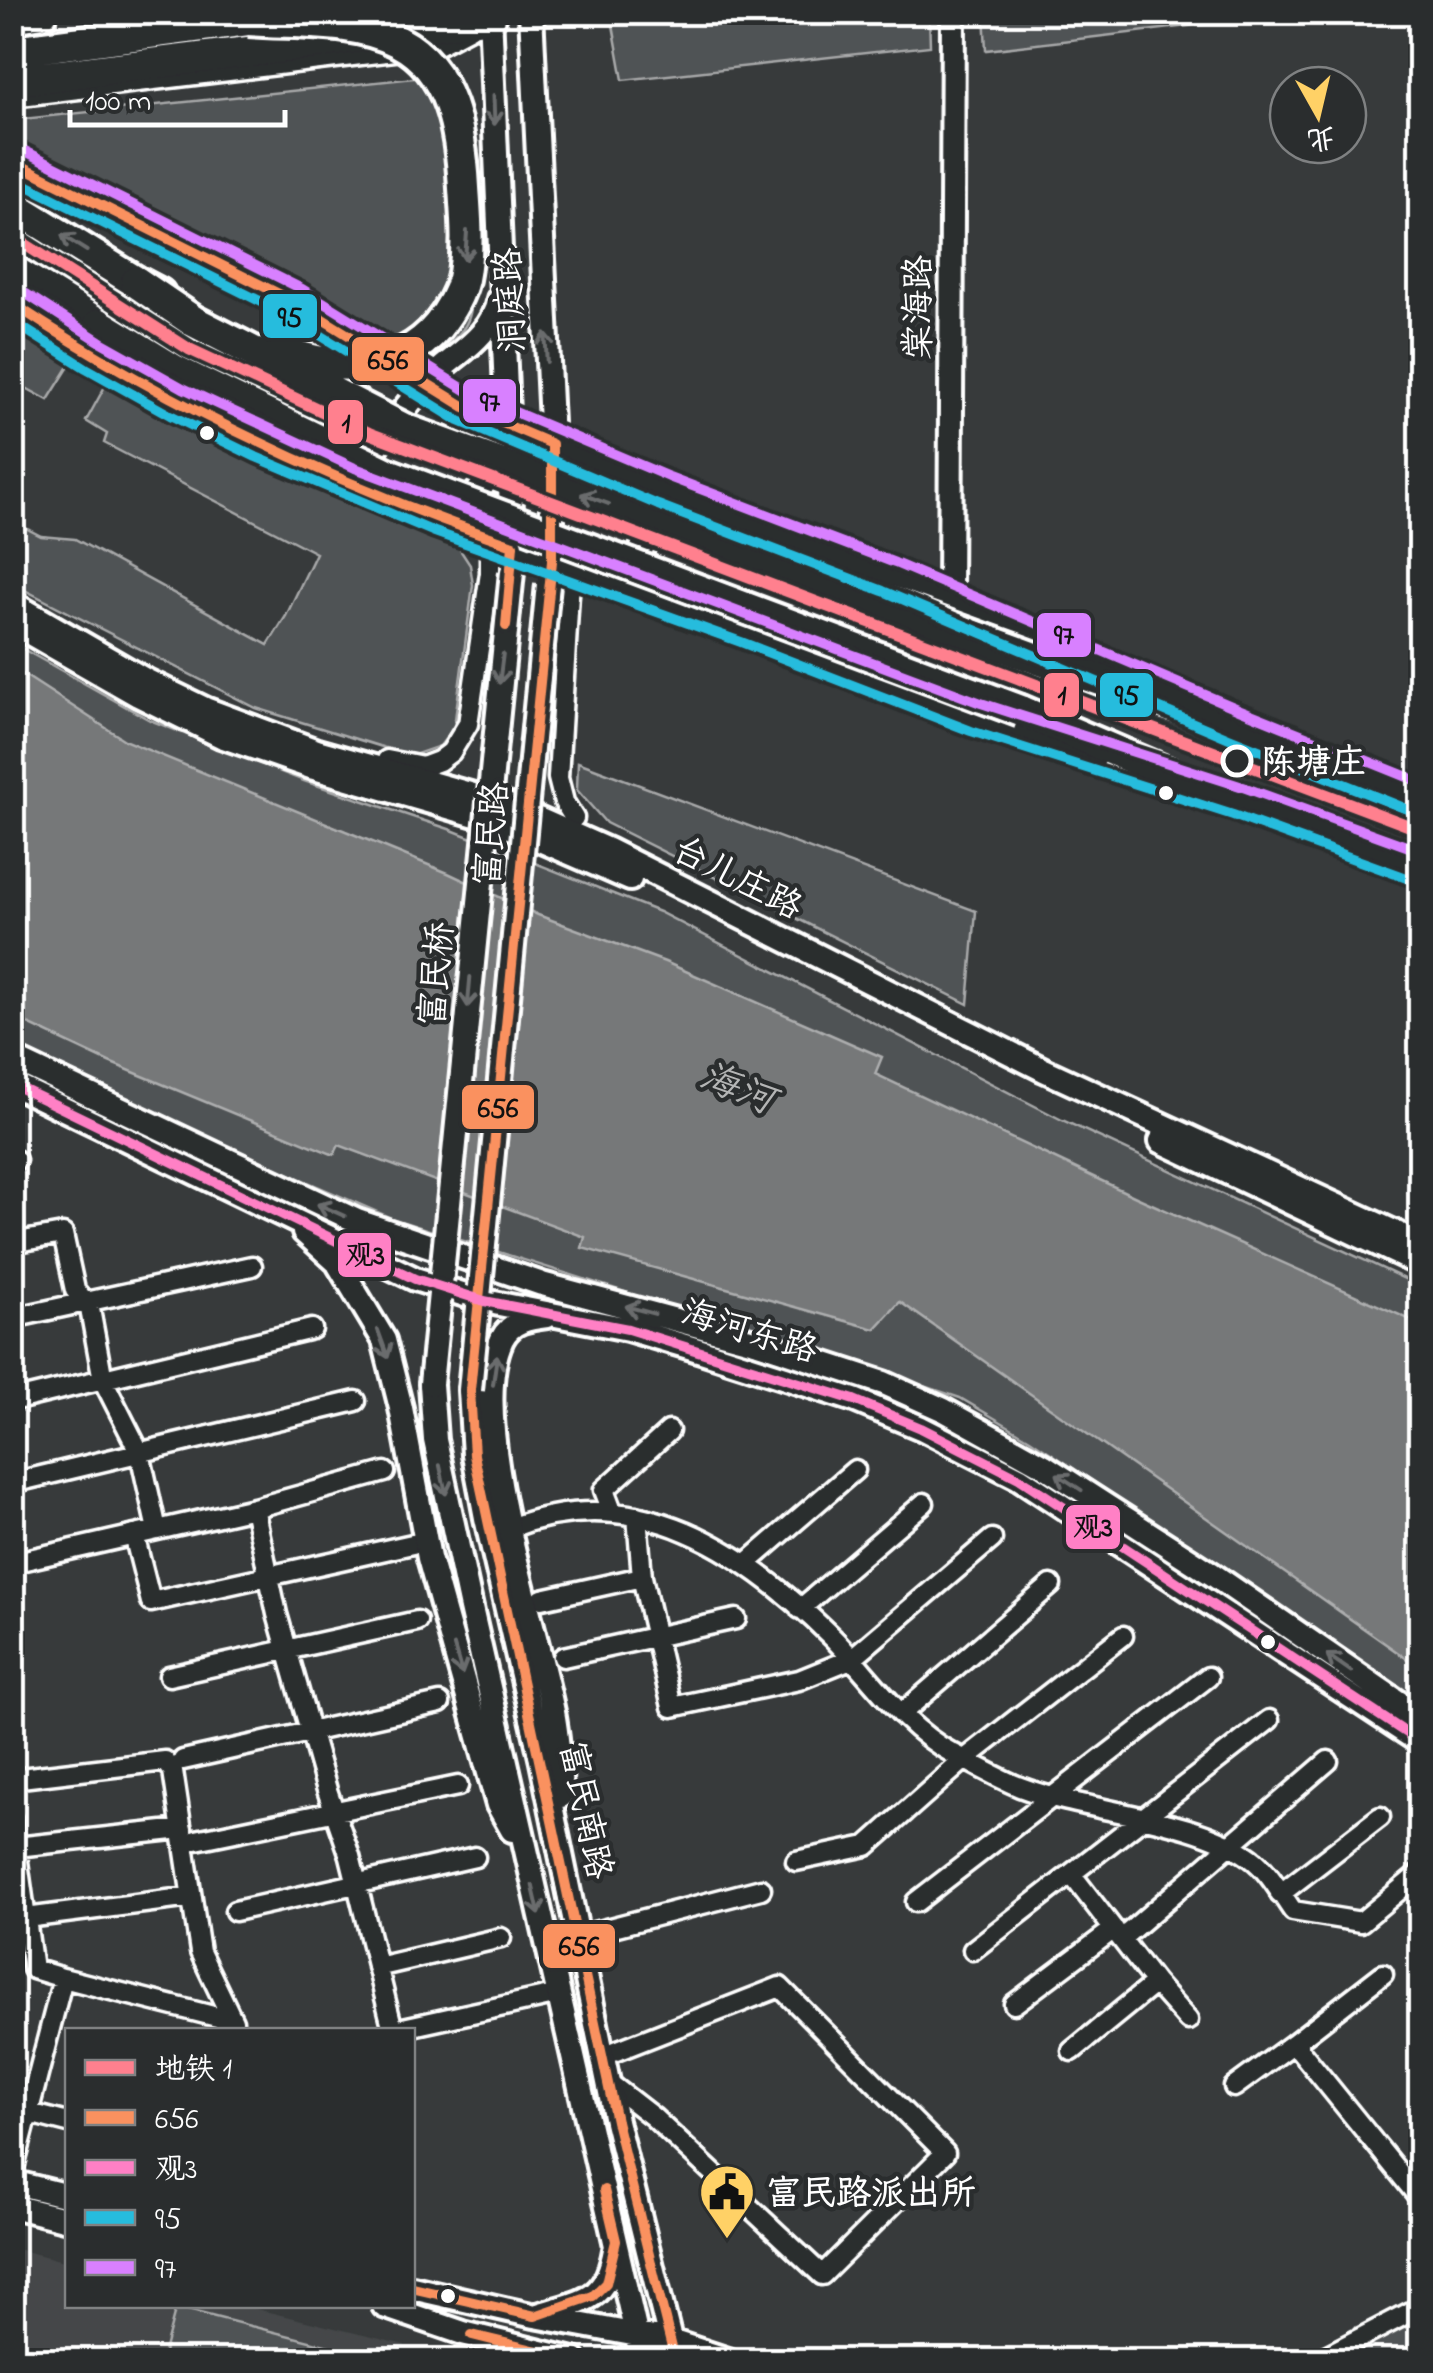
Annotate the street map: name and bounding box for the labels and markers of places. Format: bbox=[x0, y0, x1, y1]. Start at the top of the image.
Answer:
unlabelled marker bbox=[197, 423, 217, 443]
place label: 陈塘庄 bbox=[1261, 739, 1366, 790]
marker: 陈塘庄 bbox=[1222, 746, 1252, 776]
unlabelled marker bbox=[1156, 783, 1176, 803]
unlabelled marker bbox=[1258, 1632, 1278, 1652]
public building icon: 富民路派出所 bbox=[697, 2162, 757, 2241]
place label: 富民路派出所 bbox=[766, 2170, 976, 2221]
unlabelled marker bbox=[438, 2286, 458, 2306]

